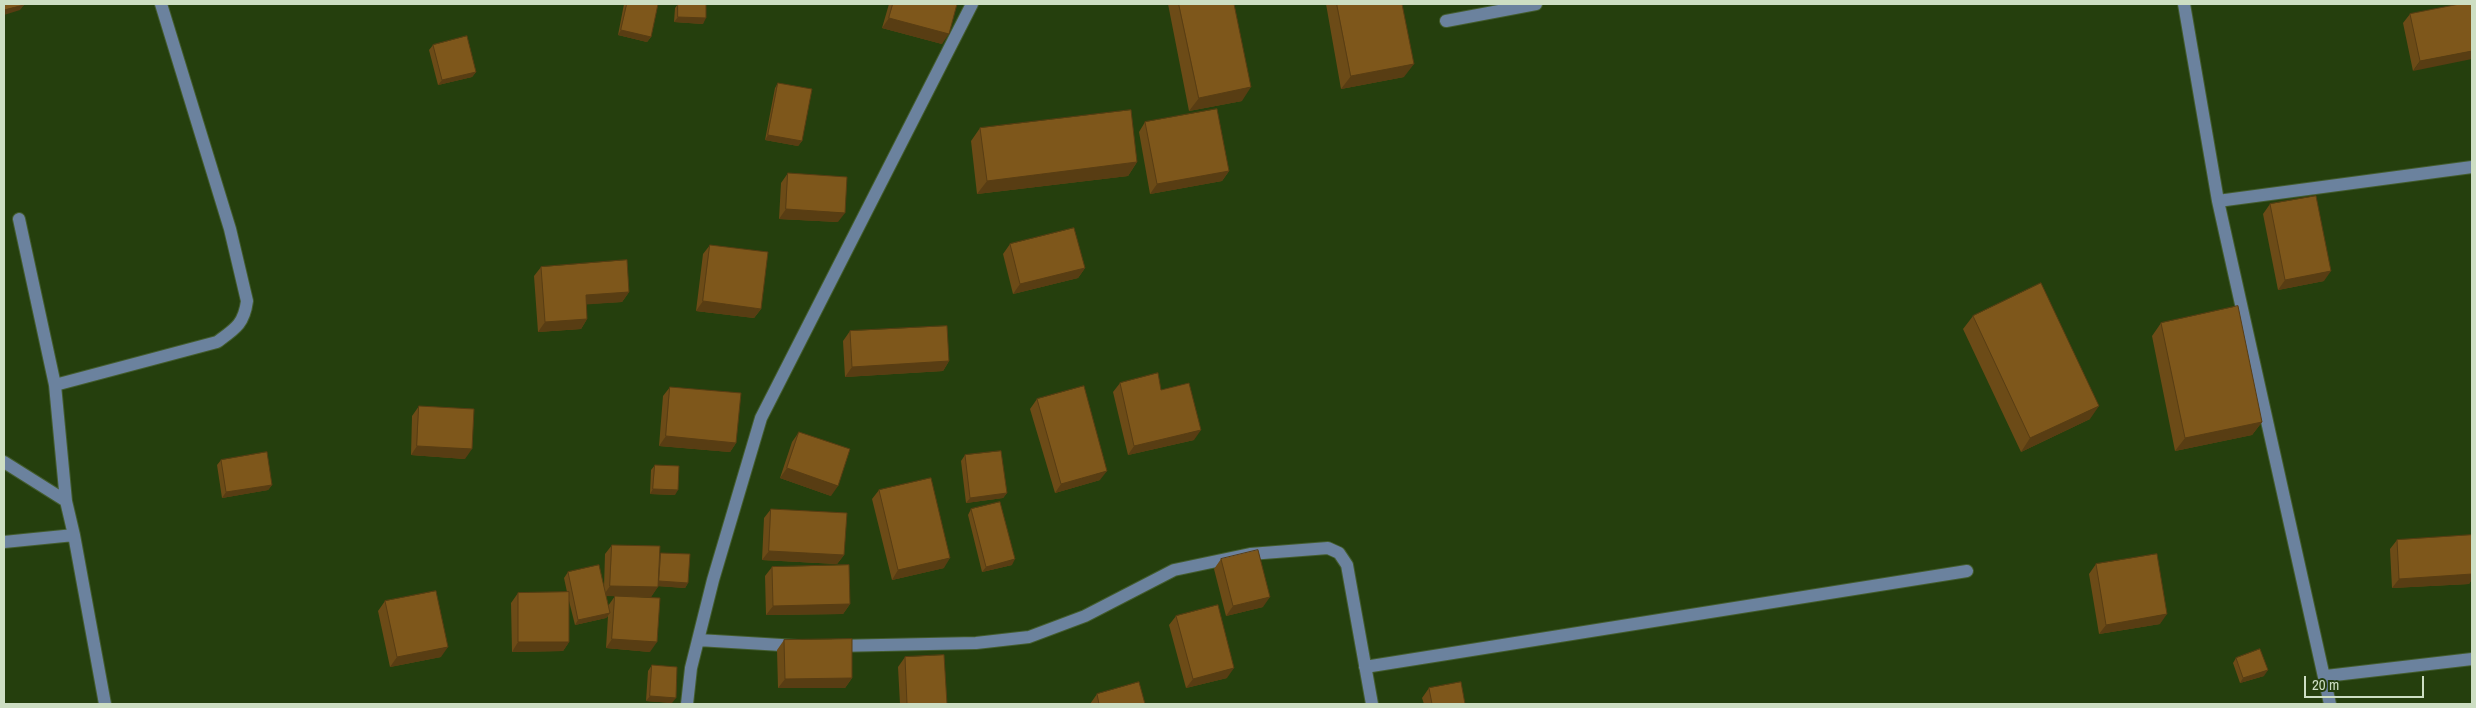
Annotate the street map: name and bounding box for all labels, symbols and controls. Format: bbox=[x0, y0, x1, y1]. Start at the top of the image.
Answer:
scale bar bbox=[2306, 666, 2426, 698]
text: 20 m bbox=[2312, 674, 2339, 695]

